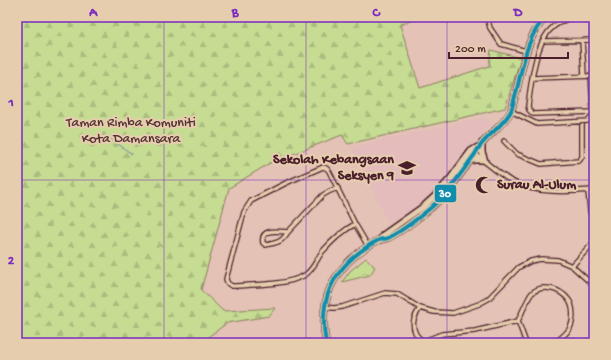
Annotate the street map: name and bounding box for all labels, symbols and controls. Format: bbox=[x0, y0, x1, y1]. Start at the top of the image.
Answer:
text: A bbox=[88, 6, 98, 21]
text: B bbox=[231, 6, 240, 21]
text: C bbox=[371, 6, 381, 21]
text: D bbox=[513, 6, 523, 21]
scale bar bbox=[449, 34, 568, 60]
text: 200 m bbox=[455, 43, 486, 57]
text: 1 bbox=[7, 96, 14, 111]
park label: Taman Rimba Komuniti Kota Damansara bbox=[65, 115, 196, 148]
place label: Sekolah Kebangsaan Seksyen 9 bbox=[273, 152, 394, 185]
school or university icon: Sekolah Kebangsaan Seksyen 9 bbox=[397, 158, 417, 178]
mosque icon: Surau Al-Ulum bbox=[474, 175, 494, 195]
place label: Surau Al-Ulum bbox=[497, 177, 576, 194]
line badge: 30 bbox=[434, 184, 457, 203]
text: 30 bbox=[438, 189, 452, 201]
text: 2 bbox=[8, 254, 15, 269]

